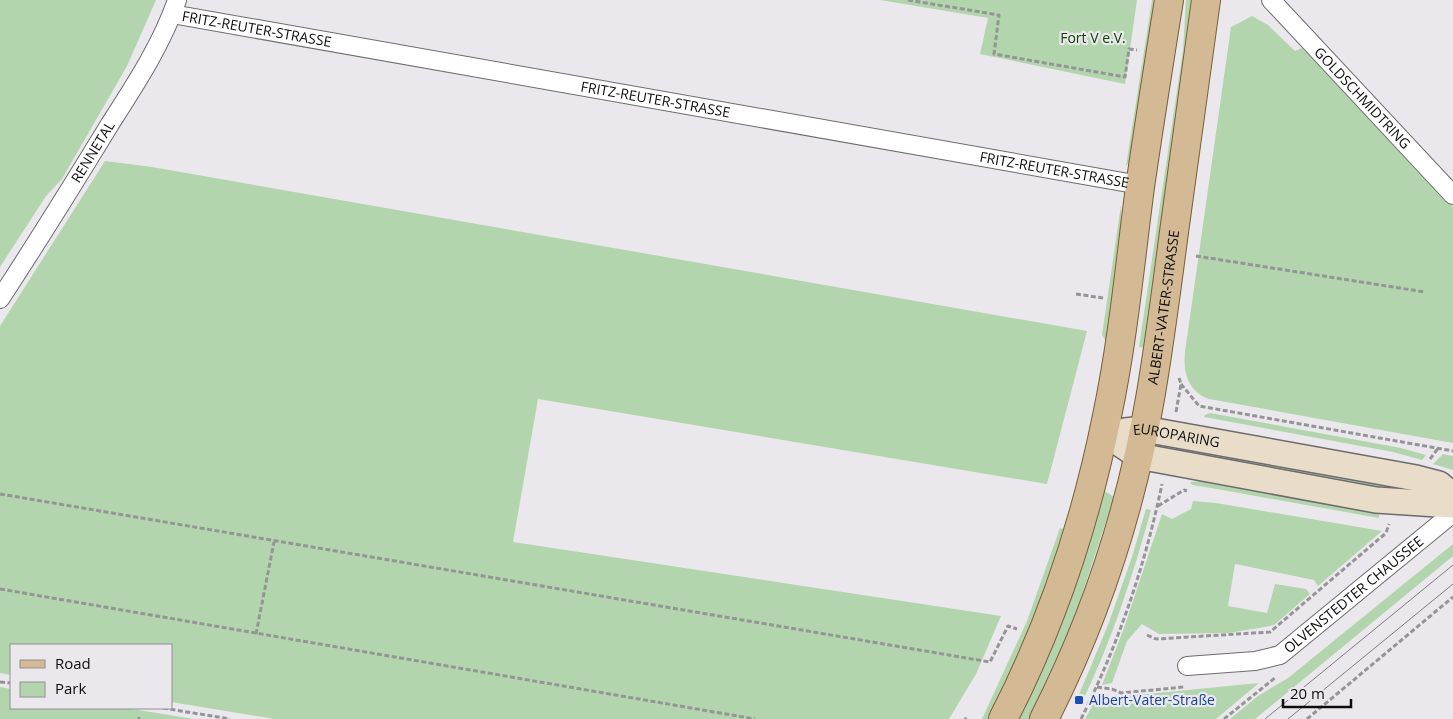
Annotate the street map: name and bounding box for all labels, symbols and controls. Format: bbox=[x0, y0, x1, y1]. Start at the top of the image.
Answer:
street label: FRITZ-REUTER-STRASSE bbox=[181, 6, 333, 51]
park label: Fort V e.V. bbox=[1060, 28, 1126, 47]
street label: GOLDSCHMIDTRING bbox=[1310, 42, 1415, 153]
street label: FRITZ-REUTER-STRASSE bbox=[579, 76, 732, 121]
street label: RENNETAL bbox=[66, 117, 119, 186]
street label: FRITZ-REUTER-STRASSE bbox=[978, 147, 1131, 192]
street label: ALBERT-VATER-STRASSE bbox=[1143, 229, 1183, 386]
street label: EUROPARING bbox=[1132, 419, 1222, 452]
street label: OLVENSTEDTER CHAUSSEE bbox=[1279, 531, 1427, 657]
legend bbox=[10, 644, 172, 709]
text: Road bbox=[55, 653, 91, 673]
scale bar bbox=[1283, 676, 1350, 708]
text: Park bbox=[55, 678, 86, 698]
text: 20 m bbox=[1290, 683, 1325, 703]
place label: Albert-Vater-Straße bbox=[1089, 690, 1215, 709]
marker: Albert-Vater-Straße bbox=[1073, 694, 1085, 706]

